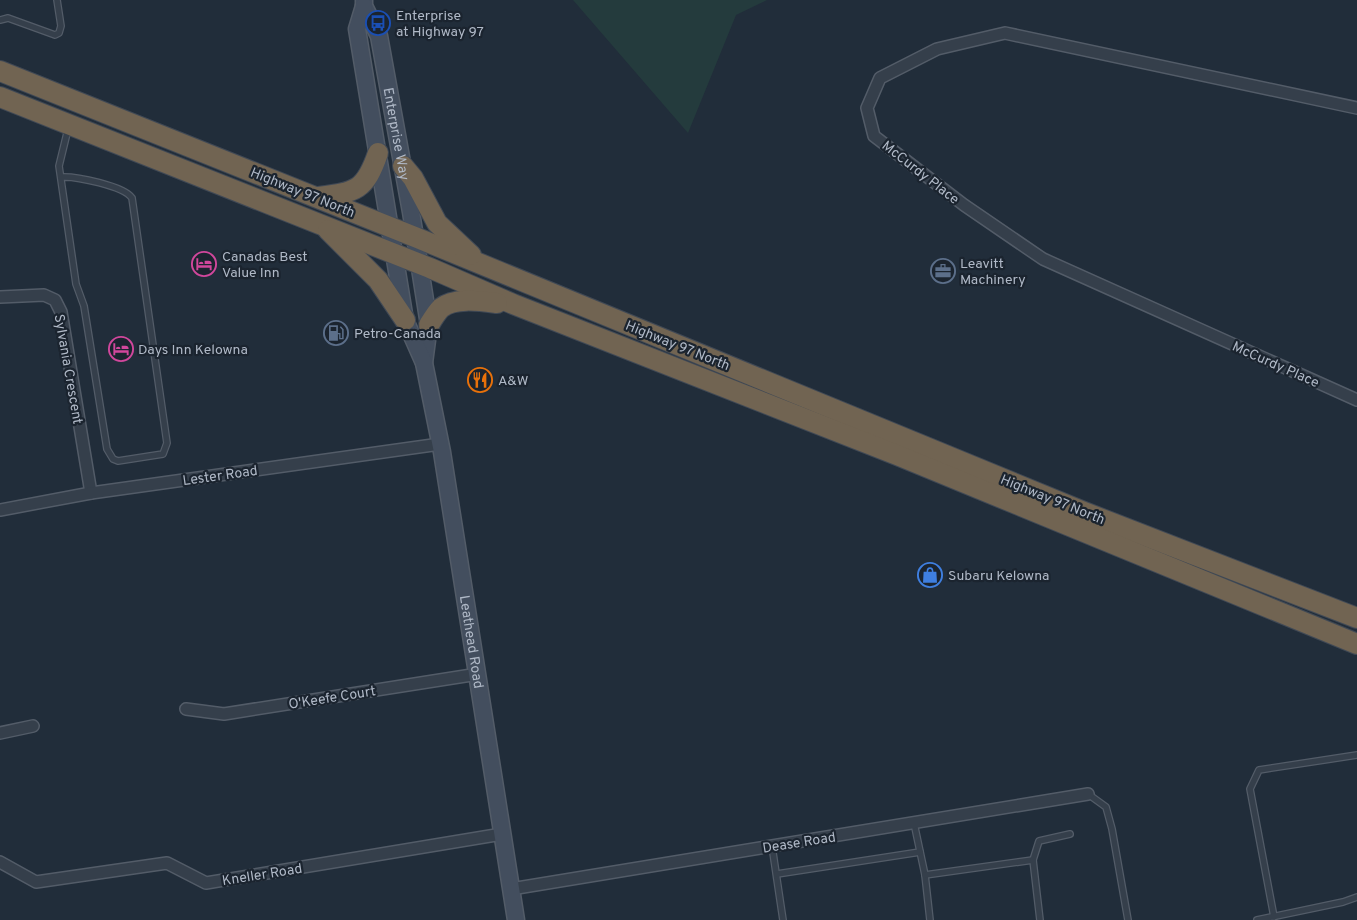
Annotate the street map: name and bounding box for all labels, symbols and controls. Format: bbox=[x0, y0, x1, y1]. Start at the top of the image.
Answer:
place label: Enterprise at Highway 97 bbox=[396, 8, 484, 41]
bus stop icon: Enterprise at Highway 97 bbox=[365, 10, 391, 36]
street label: Enterprise Way bbox=[379, 86, 412, 182]
street label: McCurdy Place bbox=[878, 138, 962, 209]
street label: Highway 97 North bbox=[248, 165, 357, 222]
place label: Canadas Best Value Inn bbox=[222, 249, 308, 282]
hotel icon: Canadas Best Value Inn bbox=[191, 251, 217, 277]
place label: Leavitt Machinery bbox=[960, 256, 1026, 289]
office icon: Leavitt Machinery bbox=[930, 258, 956, 284]
street label: Sylvania Crescent bbox=[49, 313, 86, 426]
street label: Highway 97 North bbox=[623, 318, 732, 375]
fuel station icon: Petro-Canada bbox=[323, 320, 349, 346]
place label: Petro-Canada bbox=[354, 326, 441, 343]
hotel icon: Days Inn Kelowna bbox=[108, 336, 134, 362]
street label: McCurdy Place bbox=[1229, 339, 1322, 392]
place label: Days Inn Kelowna bbox=[138, 342, 248, 359]
restaurant icon: A&W bbox=[467, 367, 493, 393]
place label: A&W bbox=[498, 373, 529, 390]
street label: Lester Road bbox=[182, 463, 259, 490]
street label: Highway 97 North bbox=[998, 472, 1107, 529]
shop icon: Subaru Kelowna bbox=[917, 562, 943, 588]
place label: Subaru Kelowna bbox=[948, 568, 1049, 585]
street label: Leathead Road bbox=[455, 594, 486, 690]
street label: O'Keefe Court bbox=[287, 683, 377, 714]
street label: Dease Road bbox=[761, 829, 837, 858]
street label: Kneller Road bbox=[221, 861, 304, 890]

